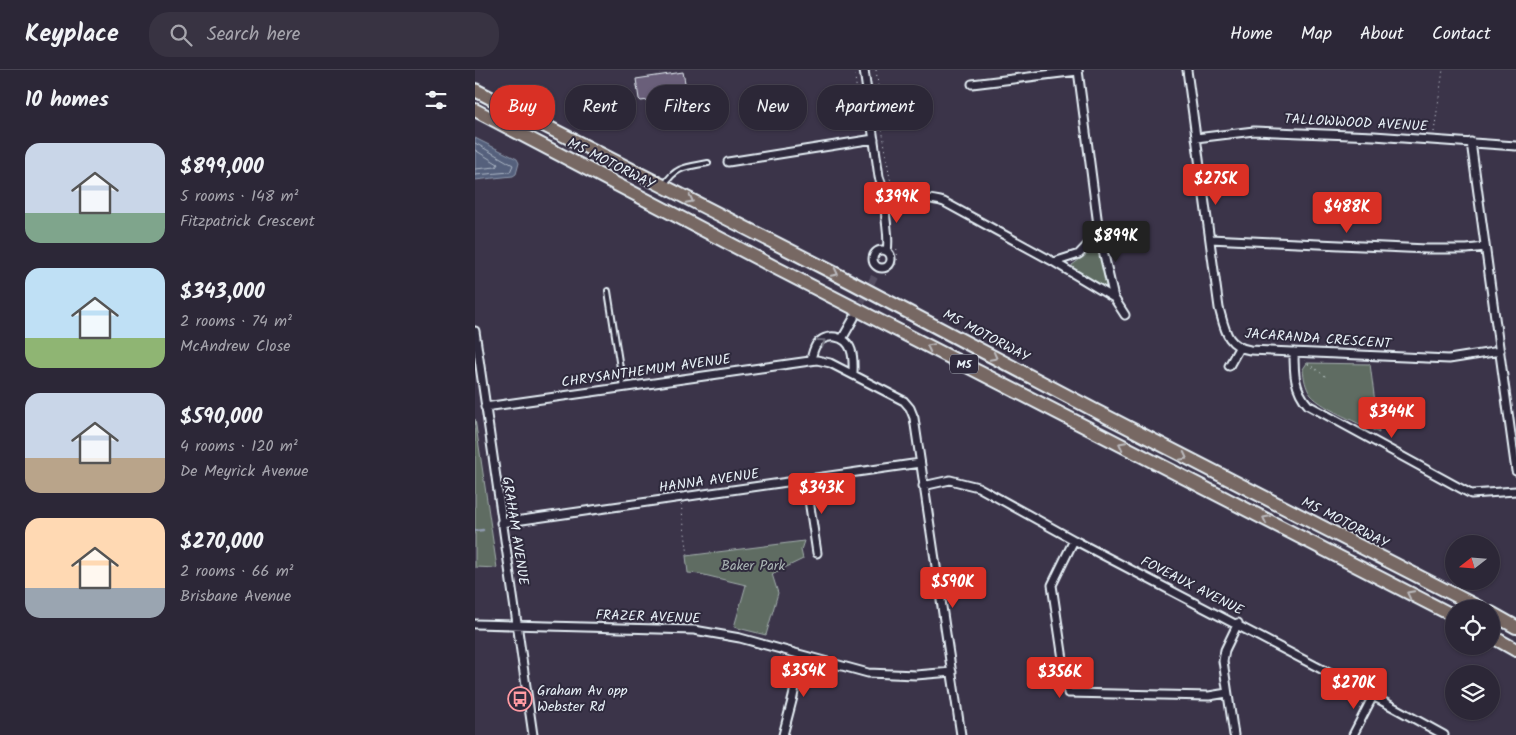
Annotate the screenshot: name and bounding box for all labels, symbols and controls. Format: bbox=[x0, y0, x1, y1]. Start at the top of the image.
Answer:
search box bbox=[149, 12, 499, 57]
text: Keyplace bbox=[25, 15, 119, 54]
text: Search here bbox=[207, 20, 300, 50]
text: Home bbox=[1230, 20, 1273, 49]
text: Map bbox=[1301, 20, 1332, 49]
text: About bbox=[1360, 20, 1404, 49]
text: Contact bbox=[1432, 20, 1491, 49]
icon: search bbox=[167, 21, 195, 49]
text: 10 homes bbox=[25, 84, 109, 117]
chip: Buy bbox=[490, 85, 555, 130]
chip: Rent bbox=[565, 85, 636, 130]
chip: Filters bbox=[646, 85, 729, 130]
chip: New bbox=[739, 85, 807, 130]
chip: Apartment bbox=[817, 85, 933, 130]
icon: filters bbox=[422, 86, 450, 114]
street label: TALLOWWOOD AVENUE bbox=[1284, 108, 1429, 138]
street label: M5 MOTORWAY bbox=[563, 133, 659, 196]
text: $899,000 bbox=[180, 151, 264, 184]
icon: home bbox=[65, 163, 125, 223]
pin: $275K bbox=[1181, 164, 1251, 206]
text: $275K bbox=[1194, 167, 1238, 192]
pin: $399K bbox=[862, 182, 932, 224]
text: 5 rooms · 148 m² bbox=[180, 184, 299, 209]
text: $399K bbox=[875, 185, 919, 210]
pin: $488K bbox=[1312, 191, 1382, 234]
one-way arrow bbox=[684, 194, 693, 204]
text: $488K bbox=[1324, 195, 1370, 220]
text: Fitzpatrick Crescent bbox=[180, 209, 315, 234]
pin: $899K bbox=[1081, 220, 1151, 263]
text: $899K bbox=[1094, 224, 1138, 249]
one-way arrow bbox=[829, 267, 838, 277]
text: $343,000 bbox=[180, 276, 265, 309]
icon: home bbox=[65, 288, 125, 348]
street label: M5 MOTORWAY bbox=[940, 306, 1032, 366]
text: 2 rooms · 74 m² bbox=[180, 309, 292, 334]
street label: JACARANDA CRESCENT bbox=[1244, 323, 1394, 355]
text: McAndrew Close bbox=[180, 334, 290, 359]
one-way arrow bbox=[817, 339, 826, 349]
one-way arrow bbox=[926, 343, 935, 353]
street label: CHRYSANTHEMUM AVENUE bbox=[560, 348, 733, 394]
one-way arrow bbox=[989, 351, 998, 361]
road number: M5 bbox=[950, 354, 978, 374]
pin: $344K bbox=[1357, 396, 1427, 439]
text: $344K bbox=[1369, 400, 1415, 425]
text: $590,000 bbox=[180, 401, 262, 434]
icon: home bbox=[65, 413, 125, 473]
text: 4 rooms · 120 m² bbox=[180, 434, 298, 459]
one-way arrow bbox=[1118, 441, 1127, 451]
one-way arrow bbox=[1179, 451, 1188, 461]
text: De Meyrick Avenue bbox=[180, 459, 309, 484]
street label: HANNA AVENUE bbox=[657, 463, 761, 499]
pin: $343K bbox=[787, 472, 857, 515]
street label: GRAHAM AVENUE bbox=[496, 475, 535, 588]
text: $343K bbox=[799, 476, 845, 501]
street label: M5 MOTORWAY bbox=[1297, 492, 1393, 555]
one-way arrow bbox=[1262, 515, 1271, 525]
text: $270,000 bbox=[180, 526, 263, 559]
north arrow bbox=[1445, 535, 1500, 590]
map controls bbox=[1445, 535, 1500, 720]
icon: home bbox=[65, 538, 125, 598]
street label: FOVEAUX AVENUE bbox=[1137, 551, 1248, 622]
park label: Baker Park bbox=[721, 555, 785, 577]
text: 2 rooms · 66 m² bbox=[180, 559, 294, 584]
pin: $590K bbox=[918, 566, 988, 609]
text: $590K bbox=[931, 570, 975, 595]
text: Brisbane Avenue bbox=[180, 584, 291, 609]
one-way arrow bbox=[1407, 590, 1416, 600]
button: locate bbox=[1445, 600, 1500, 655]
street label: FRAZER AVENUE bbox=[595, 604, 702, 630]
pin: $354K bbox=[769, 656, 839, 698]
pin: $356K bbox=[1025, 656, 1095, 699]
text: $354K bbox=[782, 659, 826, 684]
text: $356K bbox=[1038, 660, 1082, 685]
button: layers bbox=[1445, 665, 1500, 720]
pin: $270K bbox=[1319, 668, 1389, 710]
text: $270K bbox=[1332, 671, 1376, 696]
place label: Graham Av opp Webster Rd bbox=[537, 680, 628, 718]
bus stop icon: Graham Av opp Webster Rd bbox=[507, 686, 533, 712]

